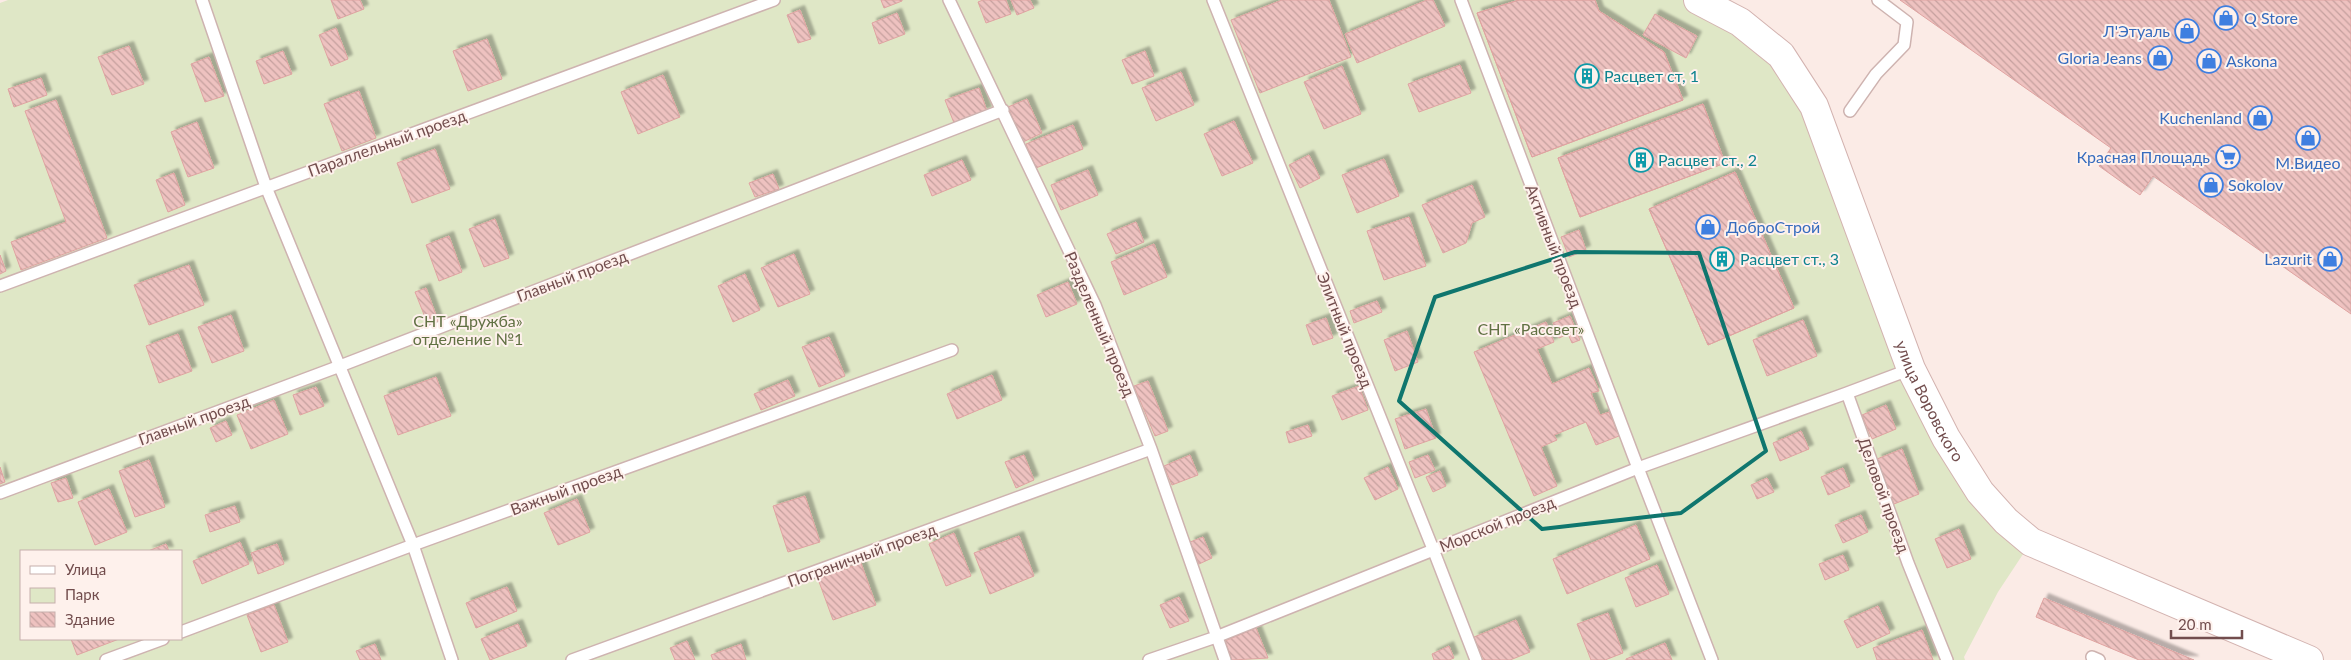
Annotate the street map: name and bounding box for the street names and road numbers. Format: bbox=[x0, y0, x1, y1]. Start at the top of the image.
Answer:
street label: Параллельный проезд bbox=[305, 105, 469, 180]
street label: Активный проезд bbox=[1522, 181, 1587, 310]
street label: Главный проезд bbox=[514, 246, 630, 305]
street label: Разделенный проезд bbox=[1061, 248, 1140, 399]
street label: Элитный проезд bbox=[1314, 269, 1377, 391]
street label: улица Воровского bbox=[1892, 338, 1968, 465]
street label: Главный проезд bbox=[136, 391, 252, 448]
street label: Деловой проезд bbox=[1855, 434, 1914, 555]
street label: Важный проезд bbox=[508, 461, 624, 518]
street label: Морской проезд bbox=[1436, 492, 1558, 555]
street label: Пограничный проезд bbox=[785, 519, 939, 590]

